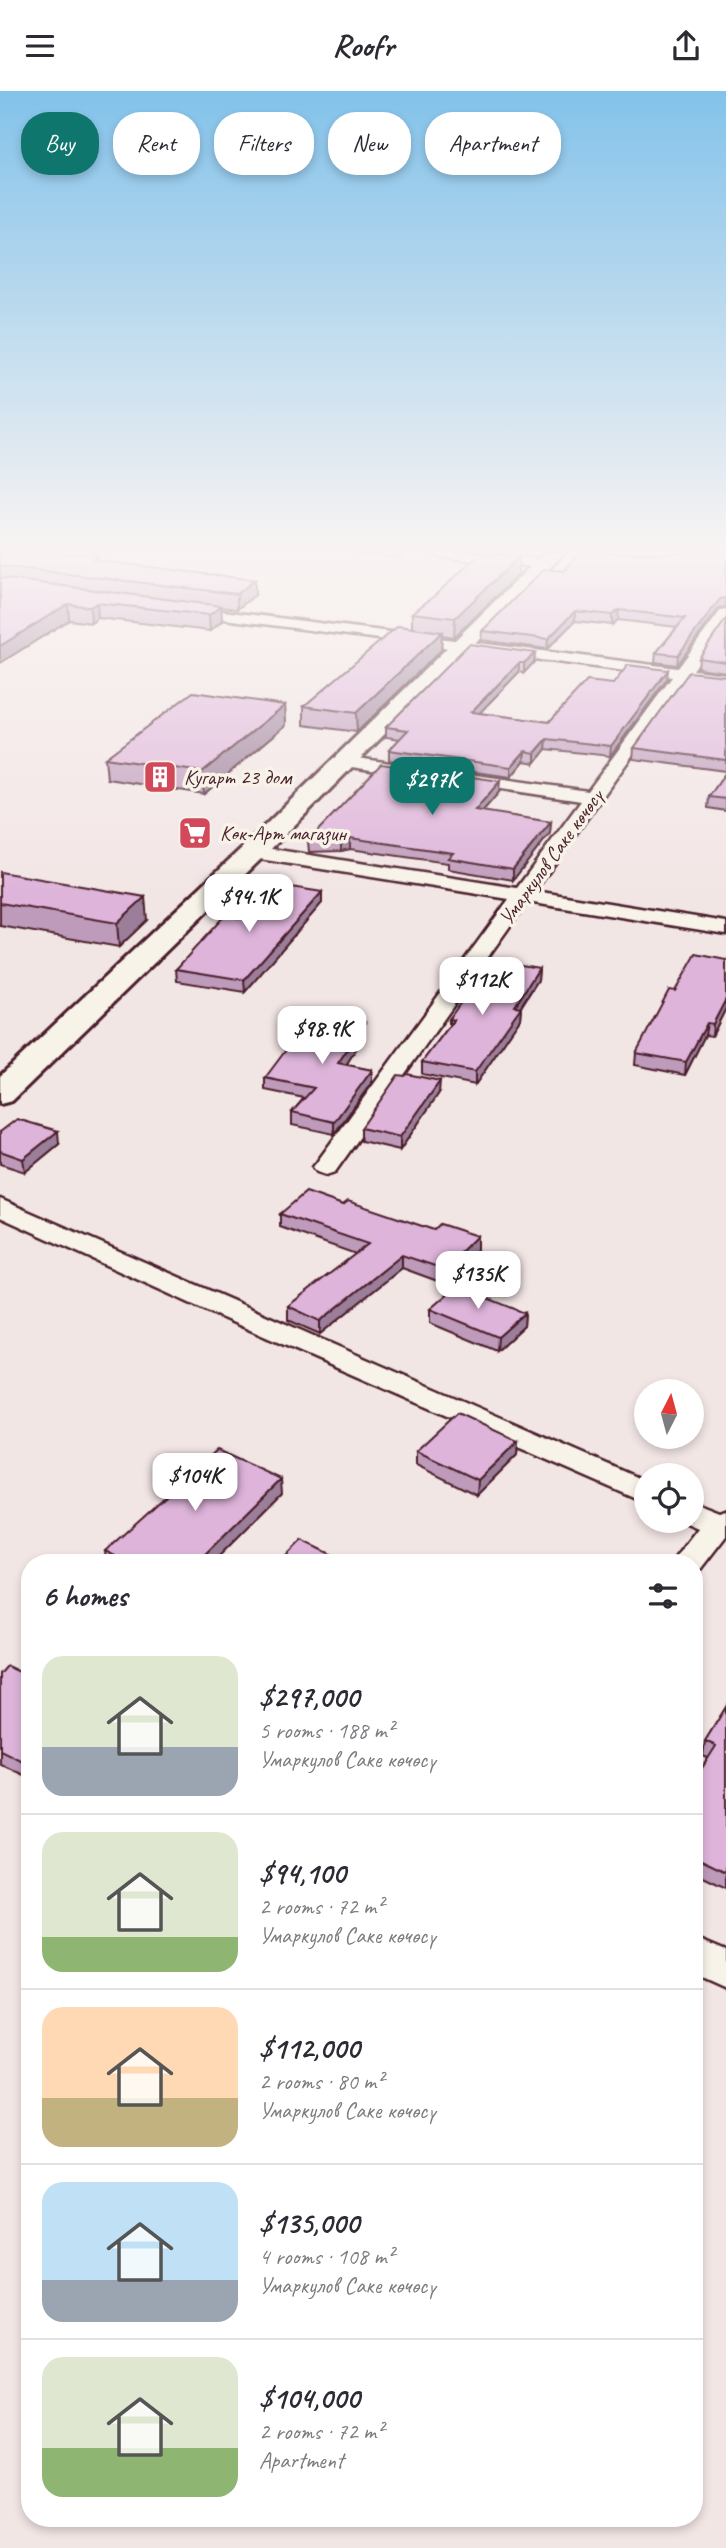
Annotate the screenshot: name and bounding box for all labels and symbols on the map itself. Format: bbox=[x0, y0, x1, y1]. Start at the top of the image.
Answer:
pin: $297K bbox=[383, 757, 481, 817]
building icon: Кугарт 23 дом bbox=[141, 758, 179, 796]
place label: Кугарт 23 дом bbox=[184, 764, 293, 790]
street label: Умаркулов Саке көчөсү bbox=[493, 782, 610, 930]
supermarket icon: Көк-Арт магазин bbox=[176, 814, 214, 852]
place label: Көк-Арт магазин bbox=[220, 820, 347, 846]
pin: $94.1K bbox=[192, 875, 306, 934]
pin: $112K bbox=[433, 957, 531, 1017]
pin: $98.9K bbox=[265, 1007, 379, 1066]
pin: $135K bbox=[429, 1251, 527, 1311]
north arrow bbox=[634, 1379, 704, 1449]
pin: $104K bbox=[146, 1453, 244, 1513]

